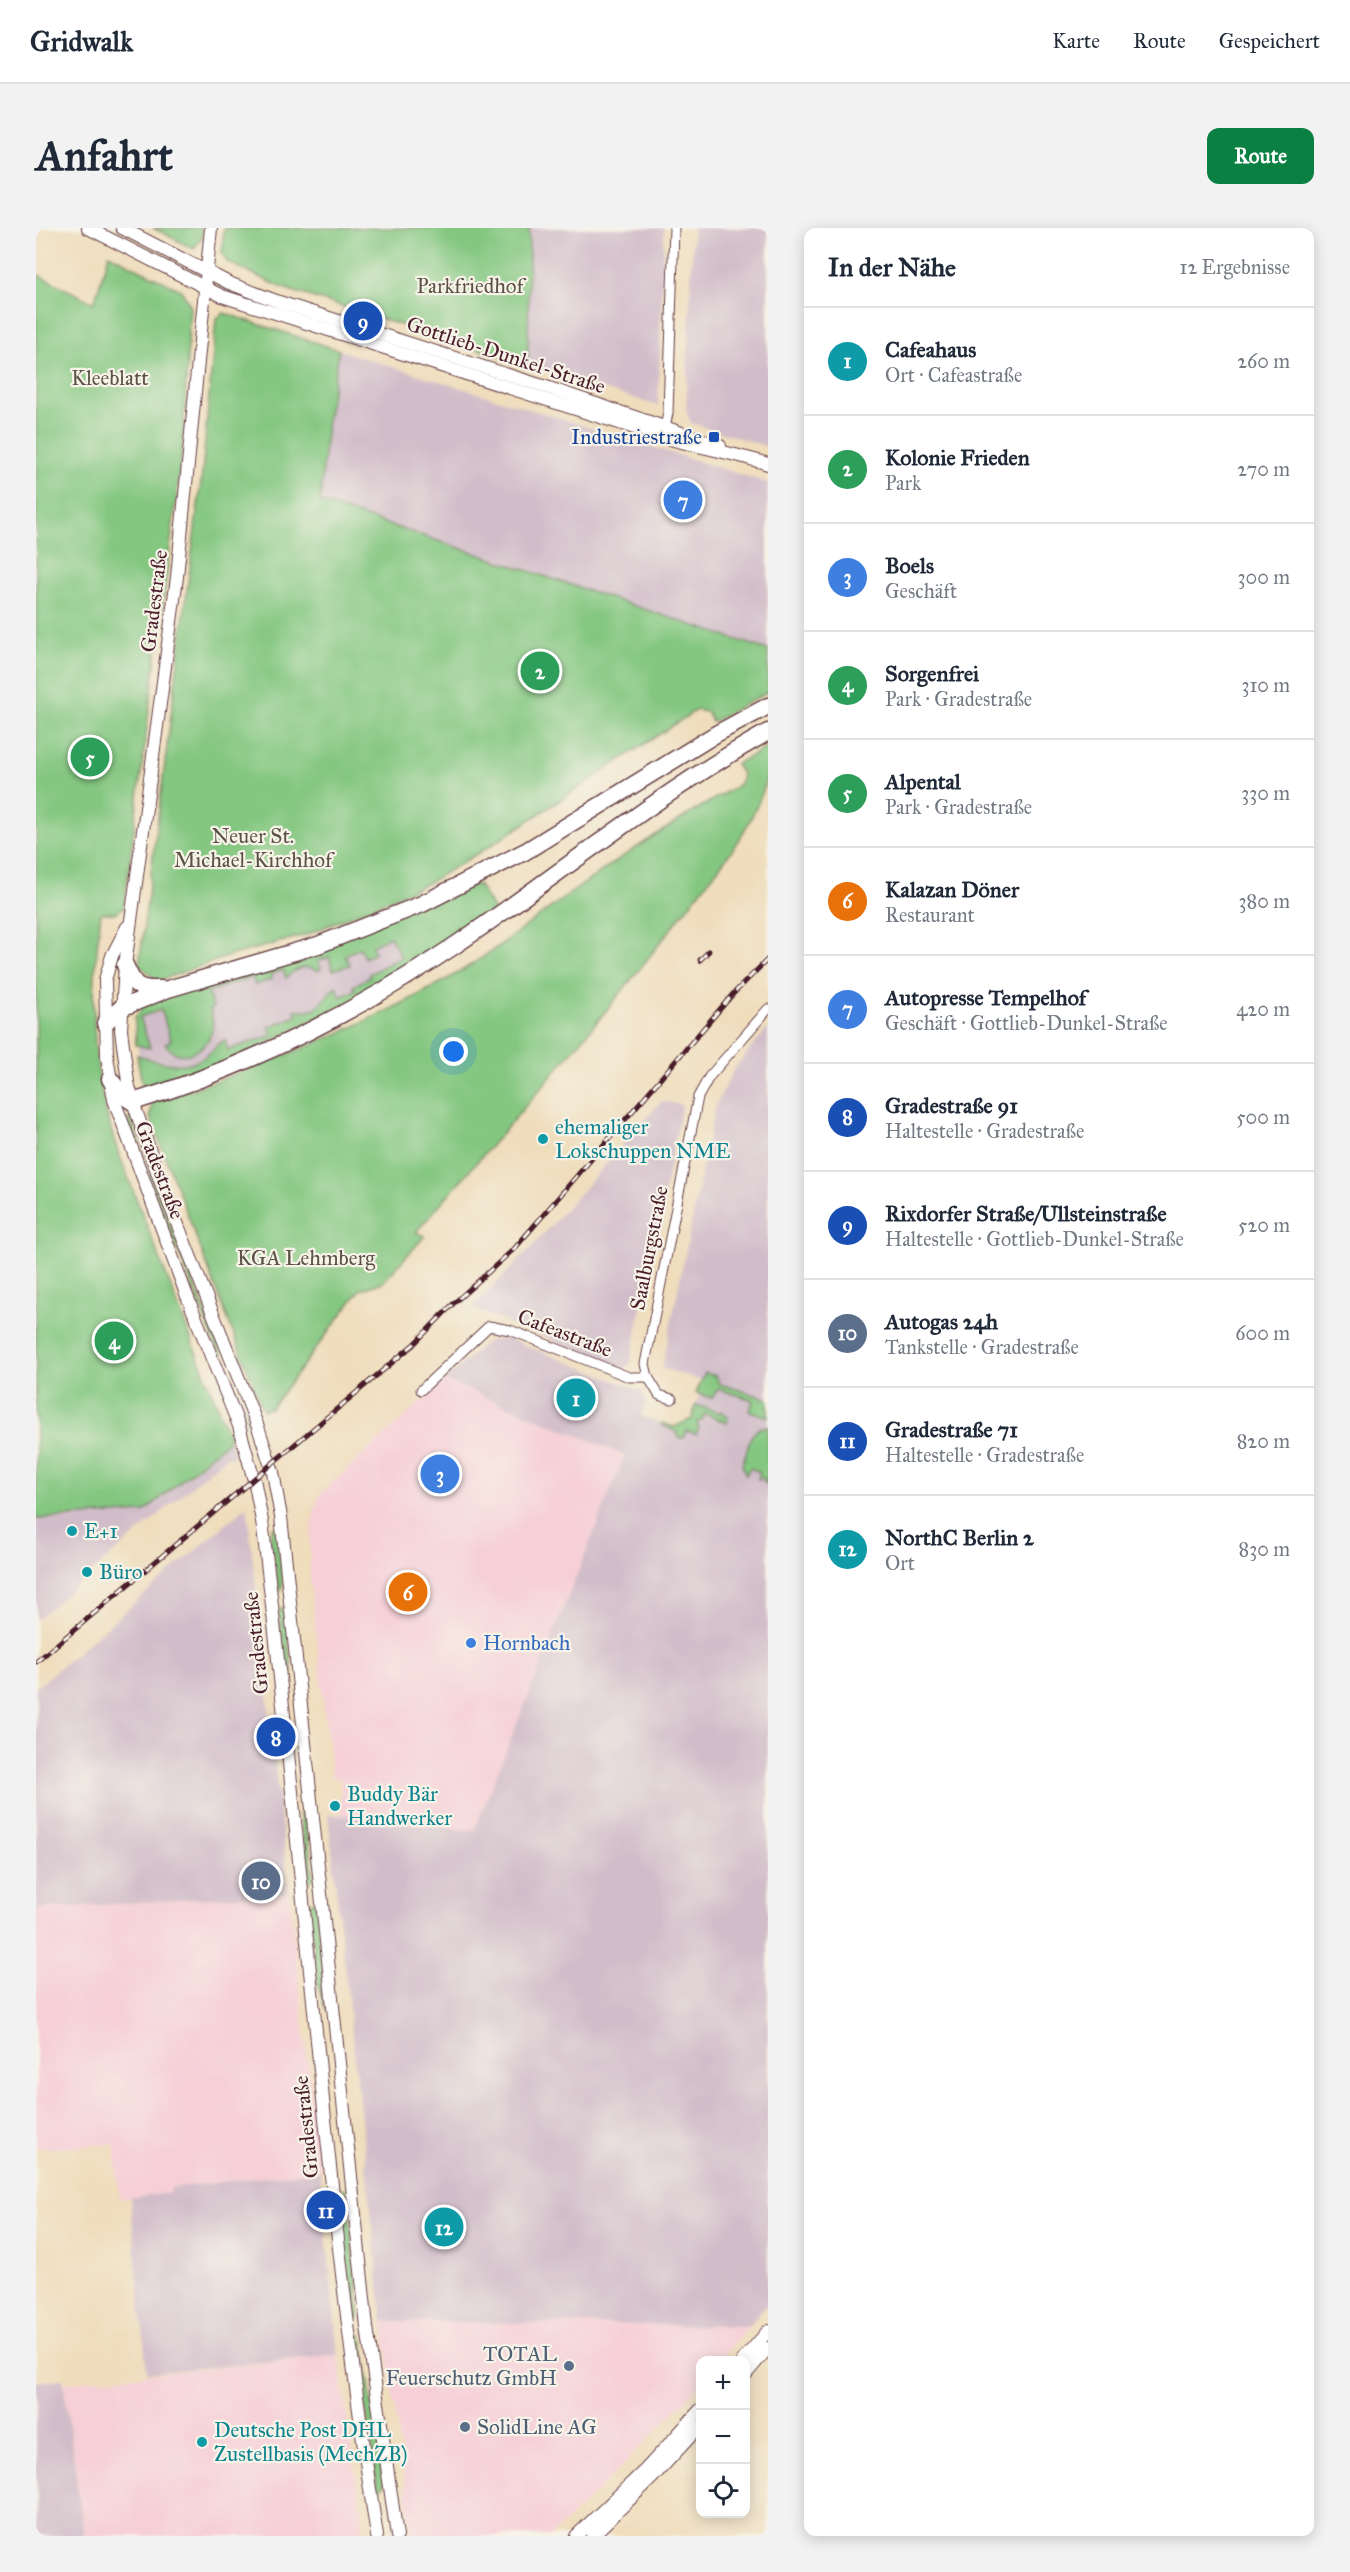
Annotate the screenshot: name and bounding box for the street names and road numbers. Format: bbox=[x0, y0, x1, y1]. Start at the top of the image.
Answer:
street label: Gottlieb-Dunkel-Straße bbox=[403, 311, 609, 400]
street label: Gradestraße bbox=[135, 548, 173, 654]
street label: Gradestraße bbox=[129, 1117, 191, 1223]
street label: Saalburgstraße bbox=[624, 1183, 674, 1312]
street label: Cafeastraße bbox=[514, 1303, 616, 1363]
street label: Gradestraße bbox=[238, 1590, 274, 1696]
street label: Gradestraße bbox=[288, 2074, 324, 2180]

